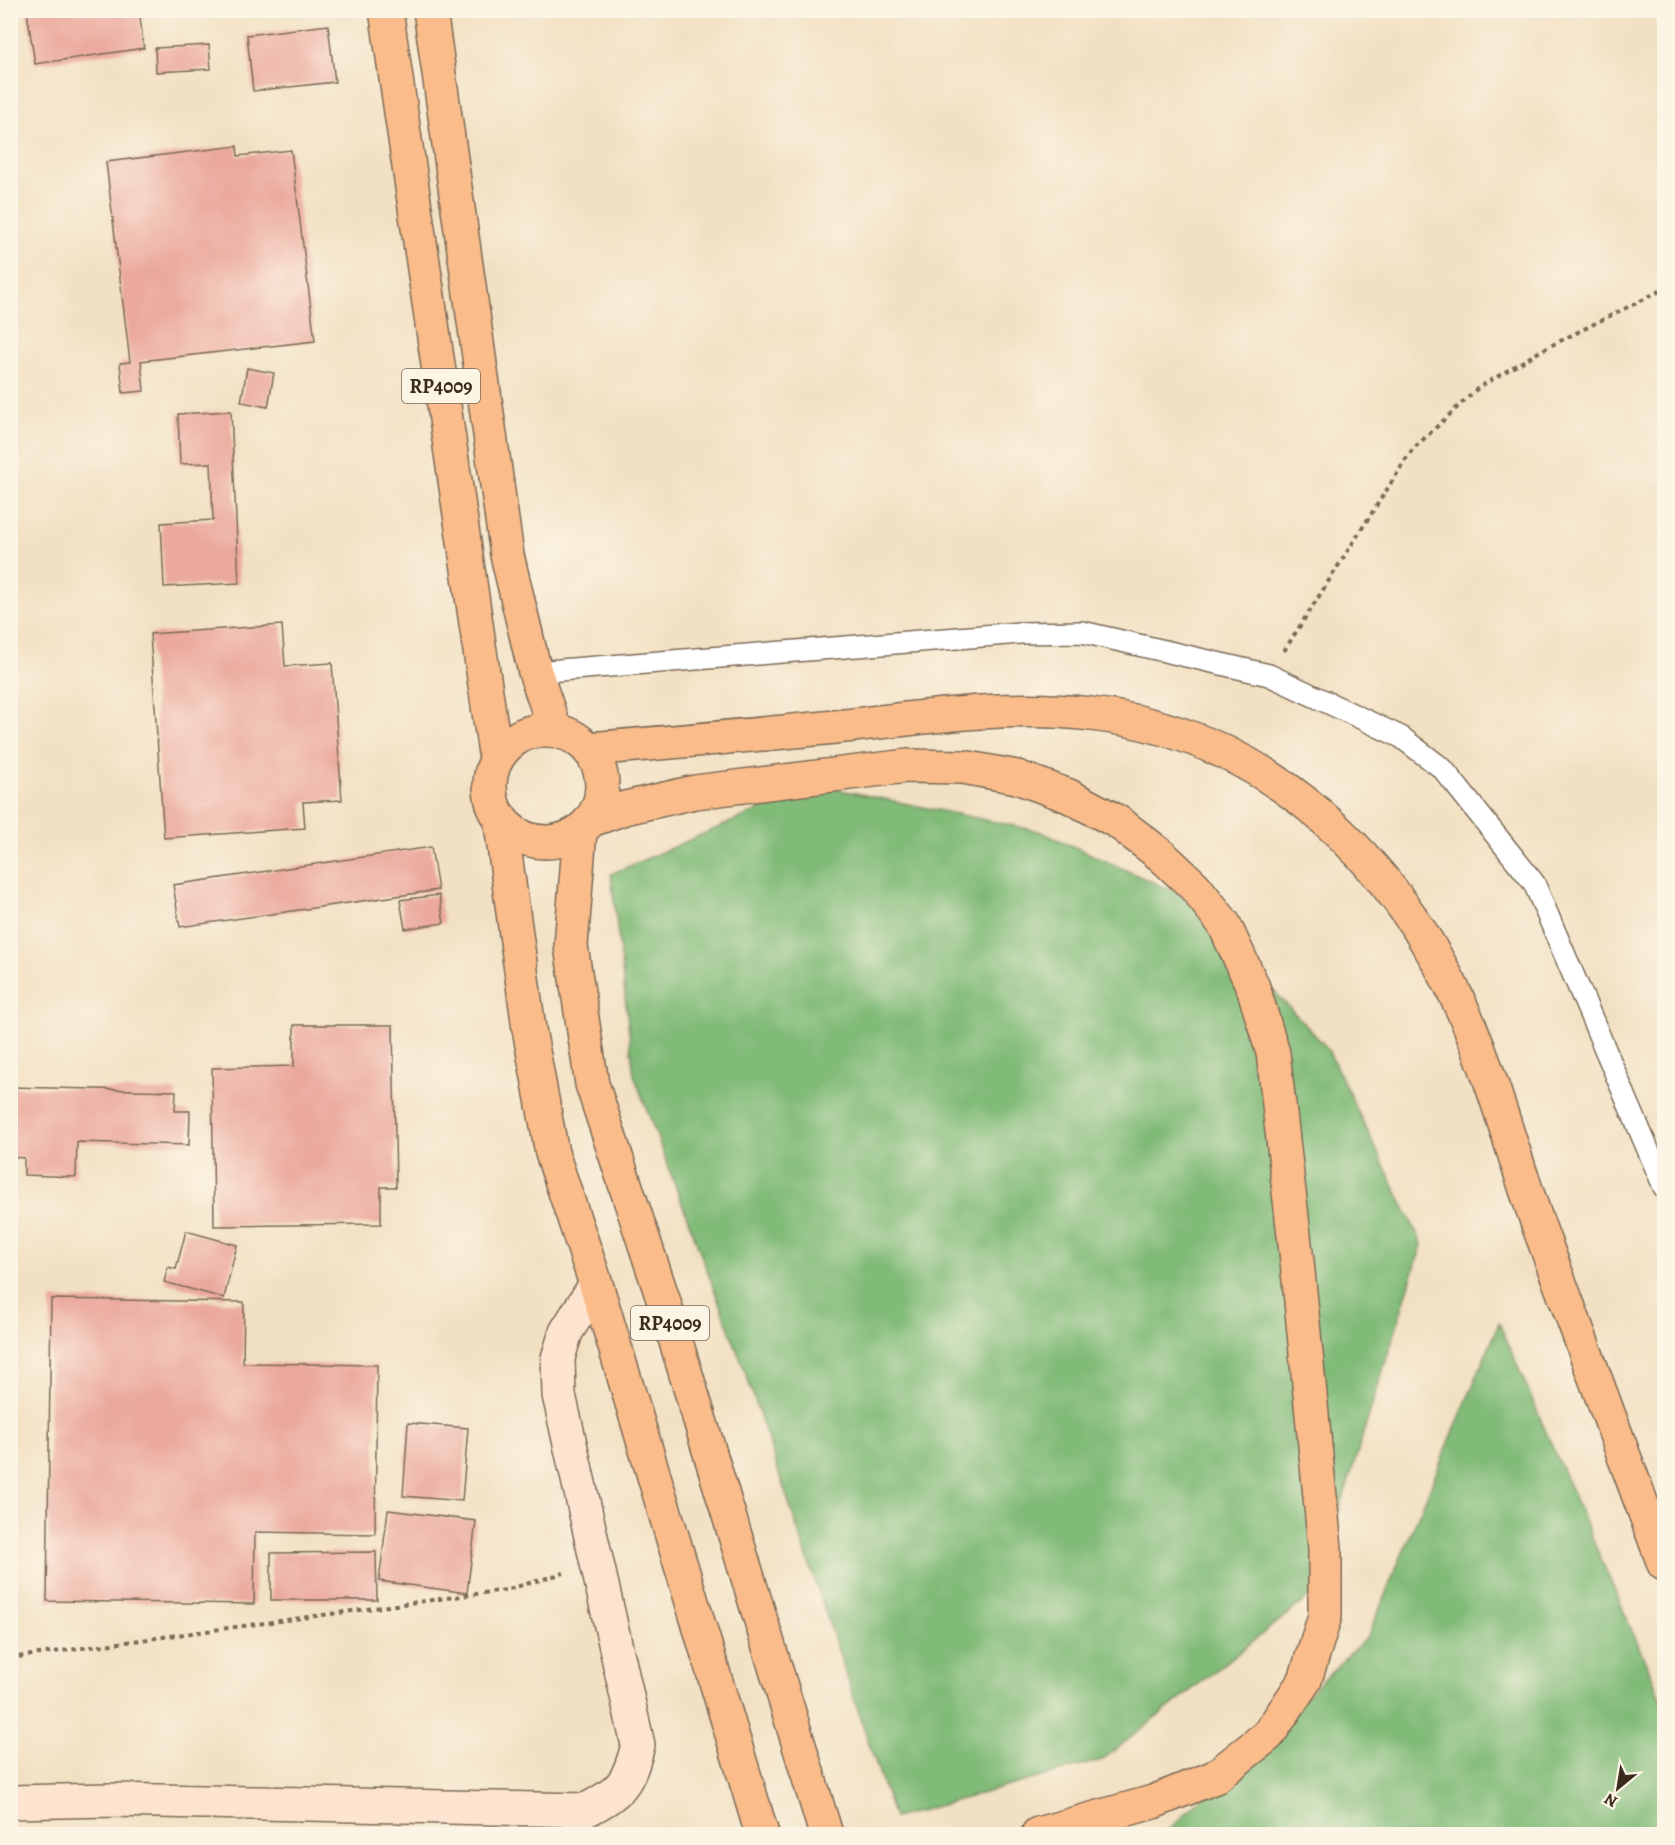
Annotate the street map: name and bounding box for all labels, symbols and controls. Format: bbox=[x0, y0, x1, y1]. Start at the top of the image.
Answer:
road number: RP4009 bbox=[402, 369, 480, 403]
road number: RP4009 bbox=[631, 1306, 709, 1340]
north arrow bbox=[1588, 1758, 1648, 1818]
text: N bbox=[1600, 1788, 1622, 1813]

